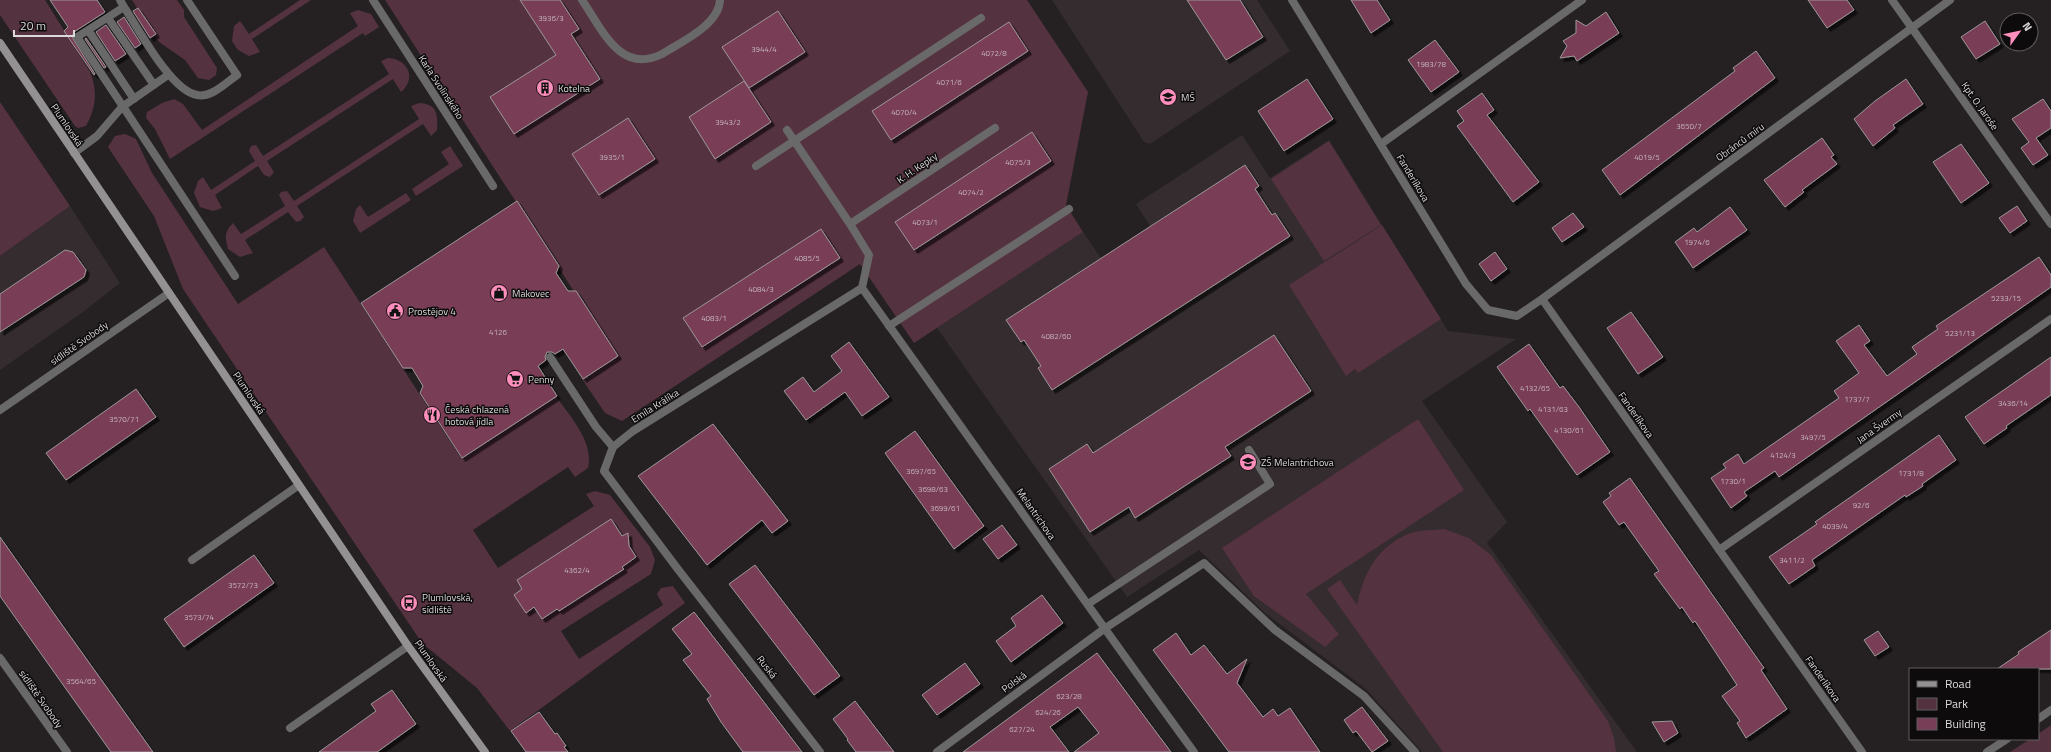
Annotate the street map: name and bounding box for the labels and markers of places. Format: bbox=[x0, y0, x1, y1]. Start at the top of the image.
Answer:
building icon: Kotelna bbox=[535, 78, 555, 98]
place label: Kotelna bbox=[558, 81, 590, 96]
school or university icon: MŠ bbox=[1158, 87, 1178, 107]
place label: MŠ bbox=[1181, 90, 1195, 105]
shop icon: Makovec bbox=[489, 283, 509, 303]
place label: Makovec bbox=[512, 286, 549, 301]
public building icon: Prostějov 4 bbox=[385, 301, 405, 321]
place label: Prostějov 4 bbox=[408, 304, 456, 319]
supermarket icon: Penny bbox=[505, 369, 525, 389]
place label: Penny bbox=[528, 372, 555, 387]
place label: Česká chlazená hotová jídla bbox=[445, 402, 509, 429]
restaurant icon: Česká chlazená hotová jídla bbox=[422, 405, 442, 425]
school or university icon: ZŠ Melantrichova bbox=[1238, 452, 1258, 472]
place label: ZŠ Melantrichova bbox=[1261, 455, 1334, 470]
place label: Plumlovská, sídliště bbox=[422, 590, 473, 617]
bus stop icon: Plumlovská, sídliště bbox=[399, 593, 419, 613]

